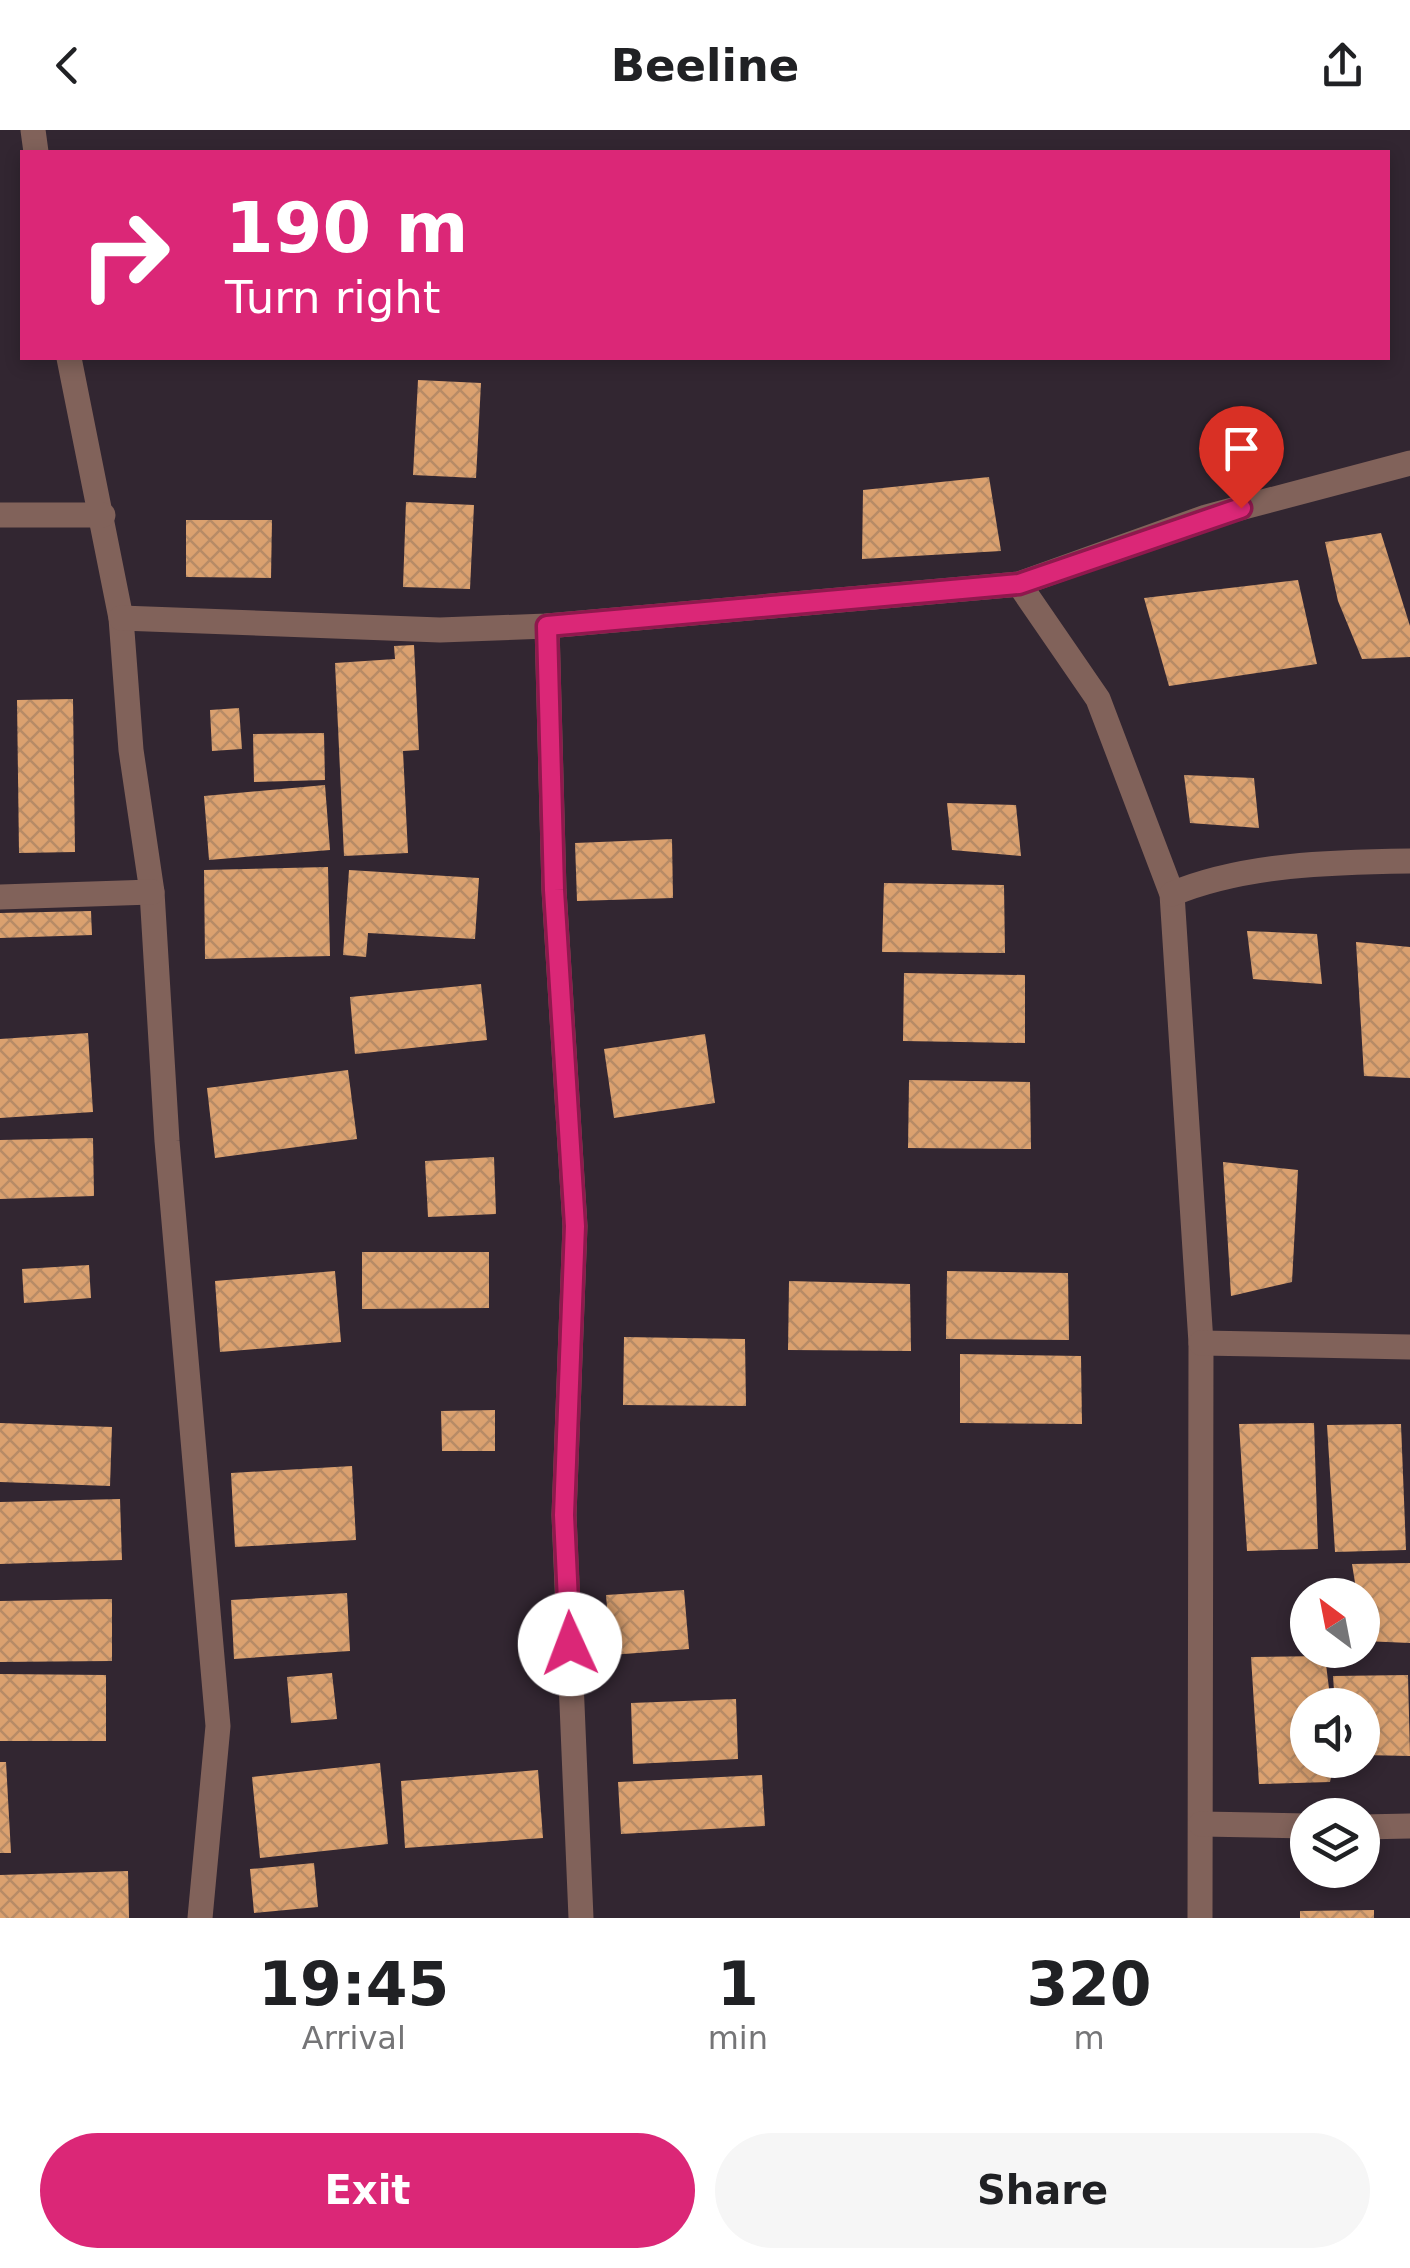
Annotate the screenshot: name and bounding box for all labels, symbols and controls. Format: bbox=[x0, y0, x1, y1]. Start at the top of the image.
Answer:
icon: back bbox=[40, 38, 95, 93]
icon: share bbox=[1315, 38, 1370, 93]
text: Beeline bbox=[611, 39, 799, 92]
text: 190 m bbox=[225, 187, 468, 269]
icon: right bbox=[60, 190, 190, 320]
text: Turn right bbox=[225, 271, 440, 324]
pin bbox=[1199, 406, 1284, 509]
icon: arrive bbox=[1214, 421, 1269, 476]
north arrow bbox=[1290, 1578, 1380, 1668]
map controls bbox=[1290, 1578, 1380, 1888]
position arrow bbox=[518, 1592, 622, 1696]
button: sound bbox=[1290, 1688, 1380, 1778]
button: layers bbox=[1290, 1798, 1380, 1888]
text: 19:45 bbox=[258, 1949, 449, 2019]
text: 1 bbox=[717, 1949, 759, 2019]
text: 320 bbox=[1026, 1949, 1152, 2019]
text: Arrival bbox=[302, 2019, 406, 2057]
text: min bbox=[708, 2019, 768, 2057]
text: m bbox=[1073, 2019, 1105, 2057]
button: Exit bbox=[40, 2133, 695, 2248]
button: Share bbox=[715, 2133, 1370, 2248]

